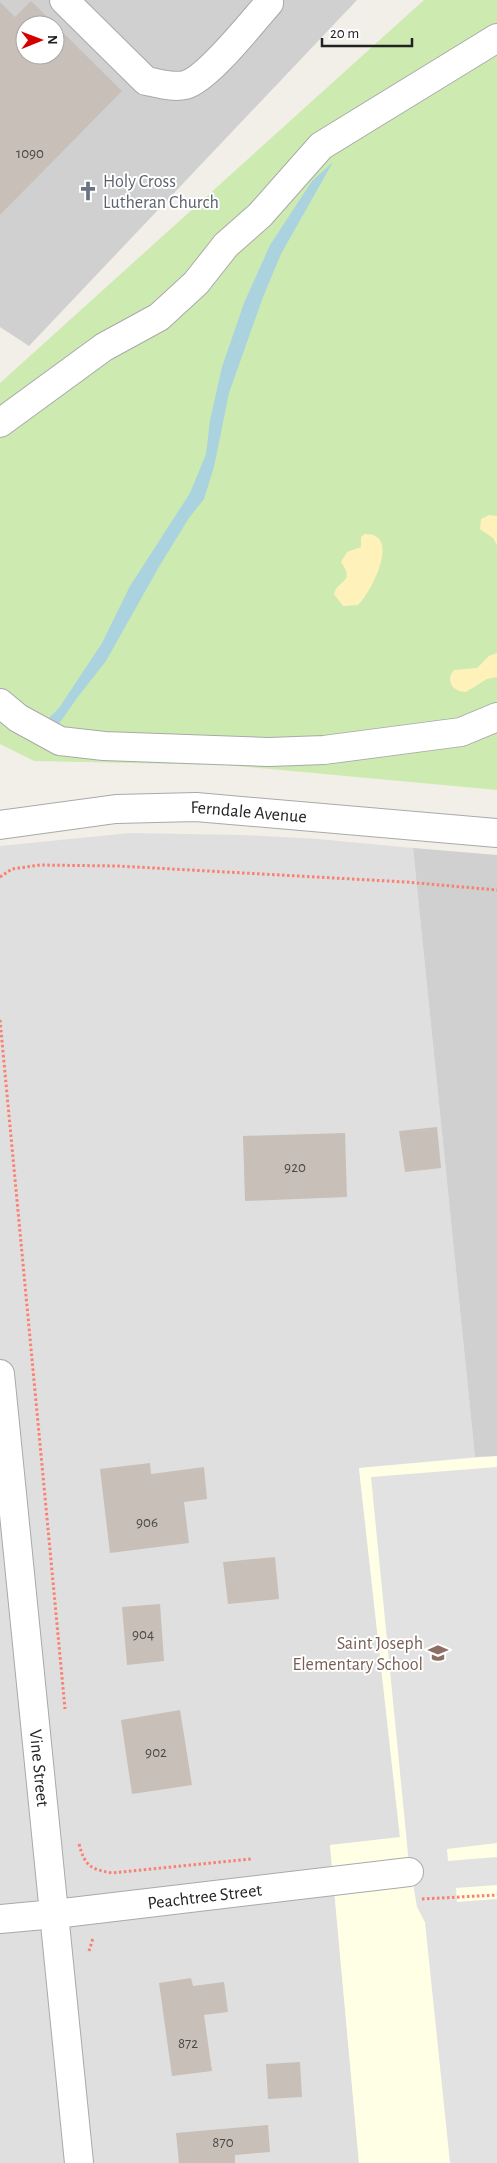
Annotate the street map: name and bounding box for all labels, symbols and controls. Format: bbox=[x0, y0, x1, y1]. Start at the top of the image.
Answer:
north arrow bbox=[15, 15, 65, 65]
scale bar bbox=[322, 15, 412, 47]
text: 20 m bbox=[330, 26, 359, 41]
text: N bbox=[45, 35, 59, 45]
house number: 1090 bbox=[16, 146, 44, 161]
place label: Holy Cross Lutheran Church bbox=[103, 173, 219, 212]
church icon: Holy Cross Lutheran Church bbox=[77, 180, 99, 202]
street label: Ferndale Avenue bbox=[190, 799, 307, 827]
house number: 920 bbox=[284, 1160, 306, 1175]
house number: 906 bbox=[136, 1515, 158, 1530]
house number: 904 bbox=[132, 1627, 154, 1642]
place label: Saint Joseph Elementary School bbox=[293, 1635, 423, 1674]
school or university icon: Saint Joseph Elementary School bbox=[427, 1642, 449, 1664]
street label: Vine Street bbox=[26, 1729, 51, 1808]
house number: 902 bbox=[145, 1745, 167, 1760]
street label: Peachtree Street bbox=[147, 1881, 263, 1913]
house number: 872 bbox=[178, 2036, 198, 2051]
house number: 870 bbox=[212, 2135, 234, 2150]

